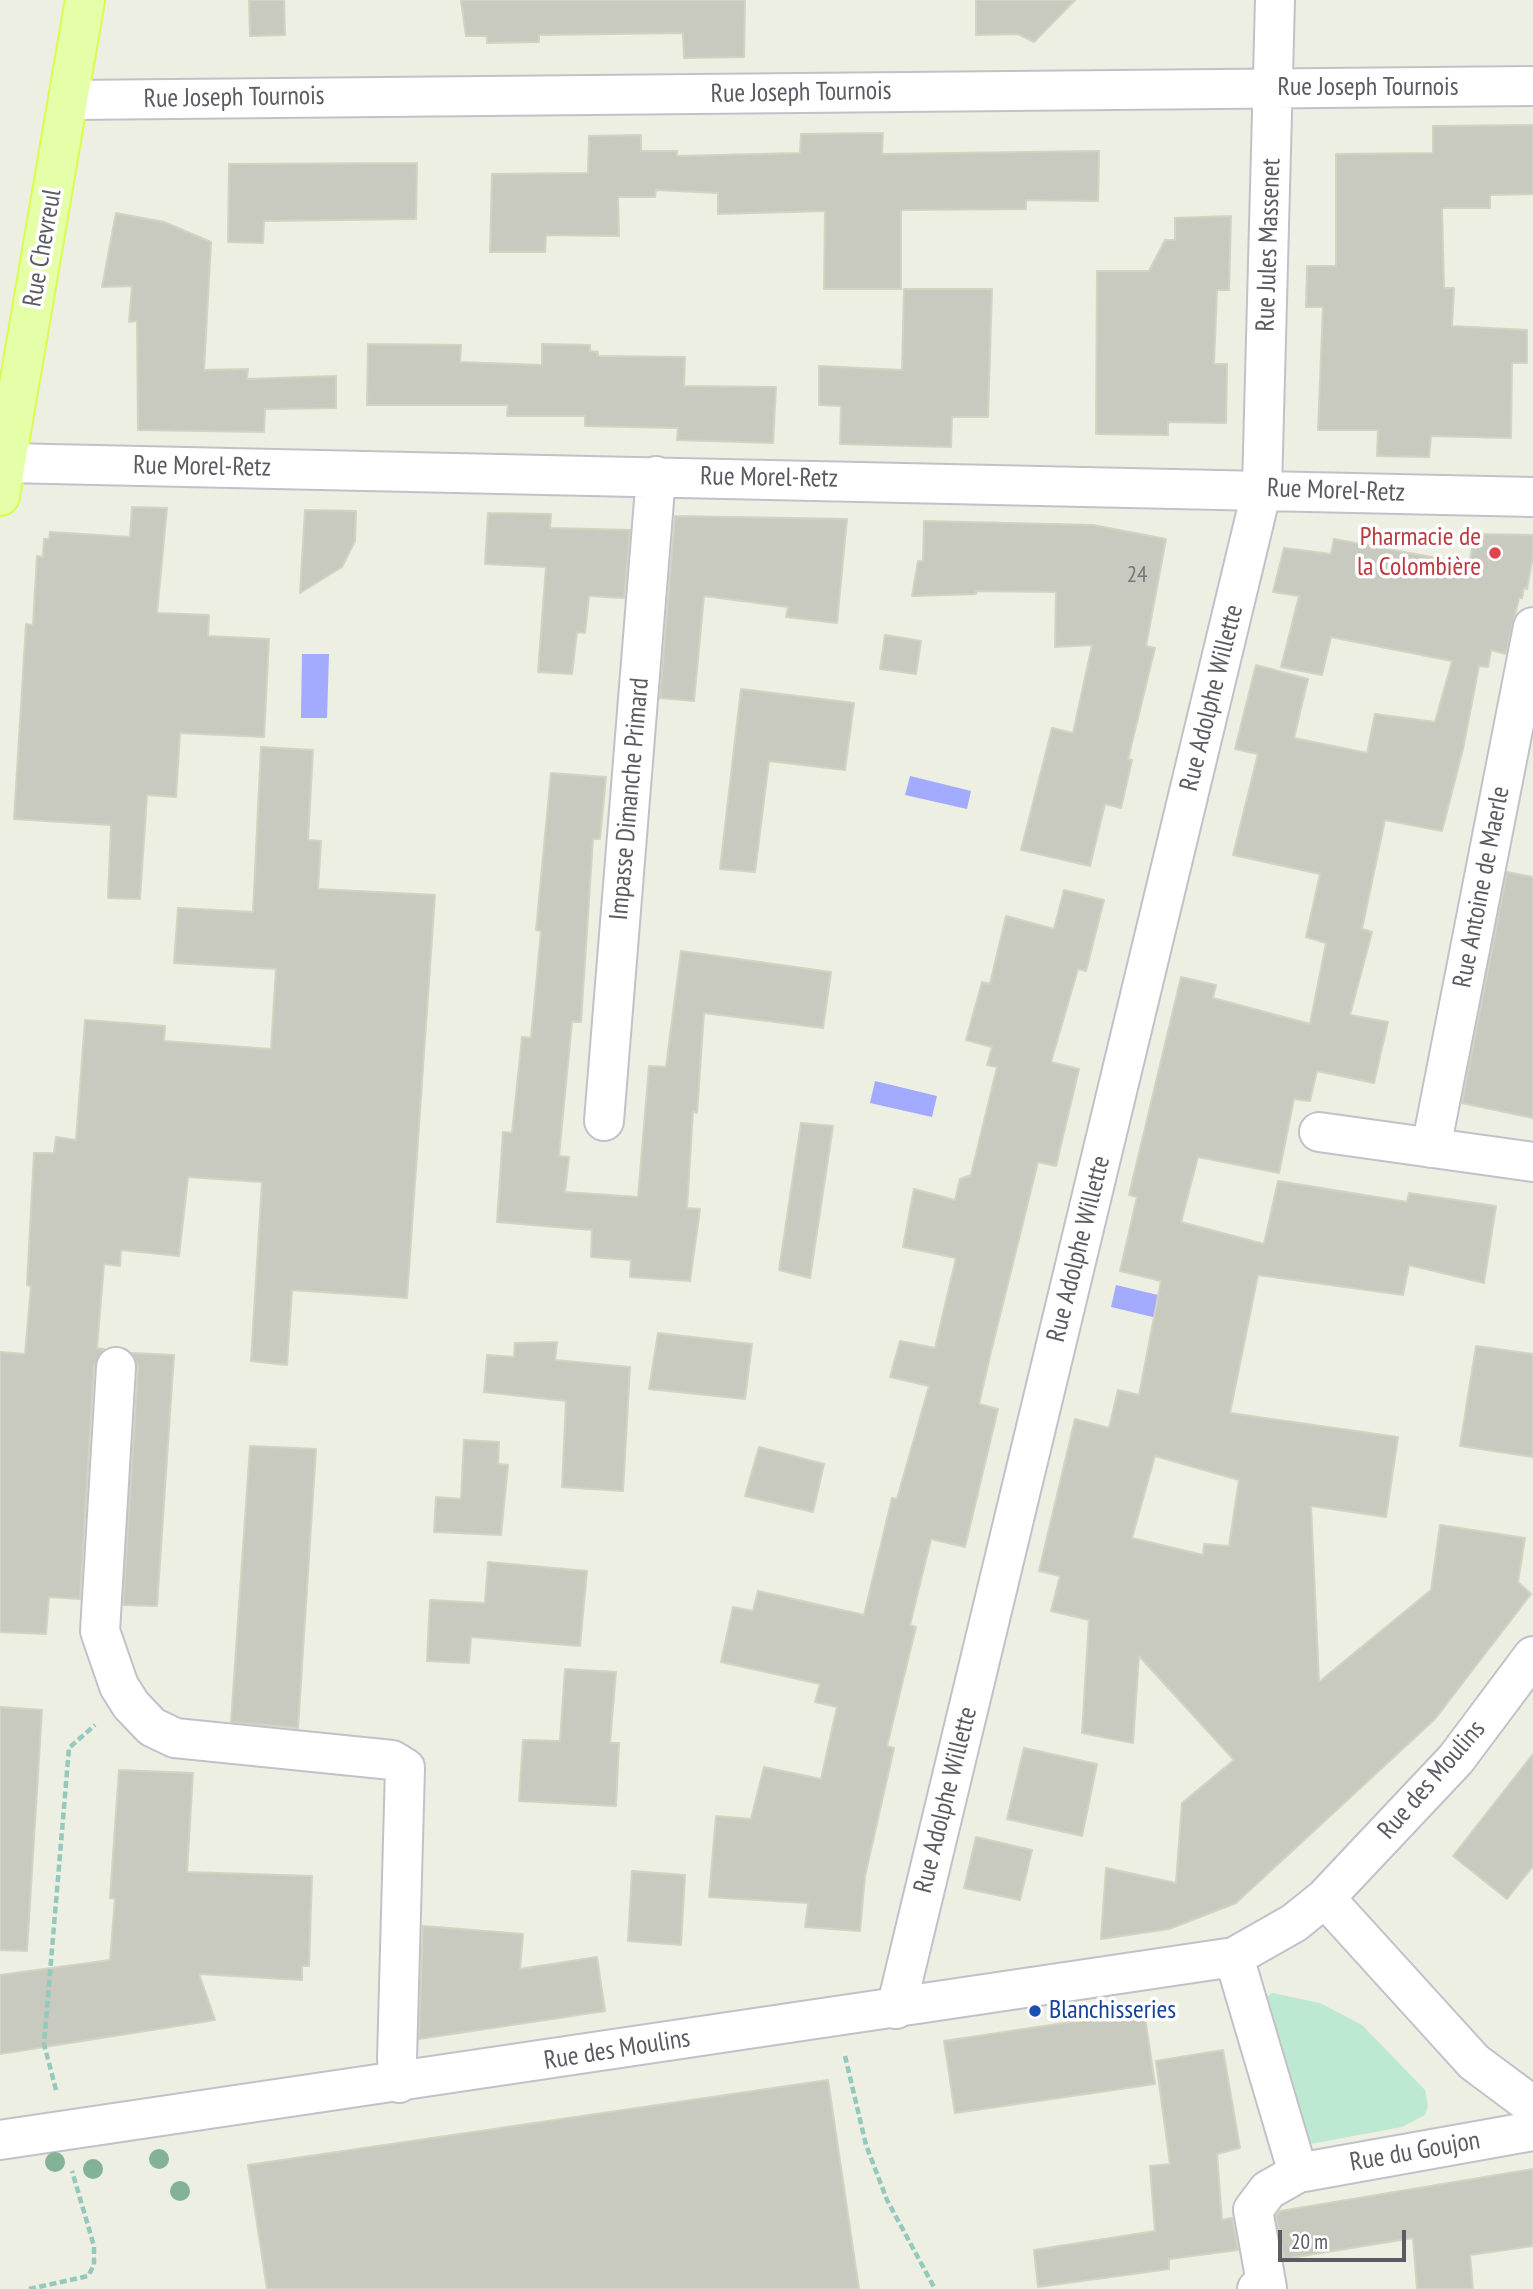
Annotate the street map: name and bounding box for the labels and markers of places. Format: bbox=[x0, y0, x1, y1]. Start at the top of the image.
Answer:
place label: Pharmacie de la Colombière bbox=[1357, 522, 1481, 584]
marker: Pharmacie de la Colombière bbox=[1487, 545, 1503, 561]
place label: Blanchisseries bbox=[1049, 1995, 1176, 2027]
marker: Blanchisseries bbox=[1027, 2003, 1043, 2019]

